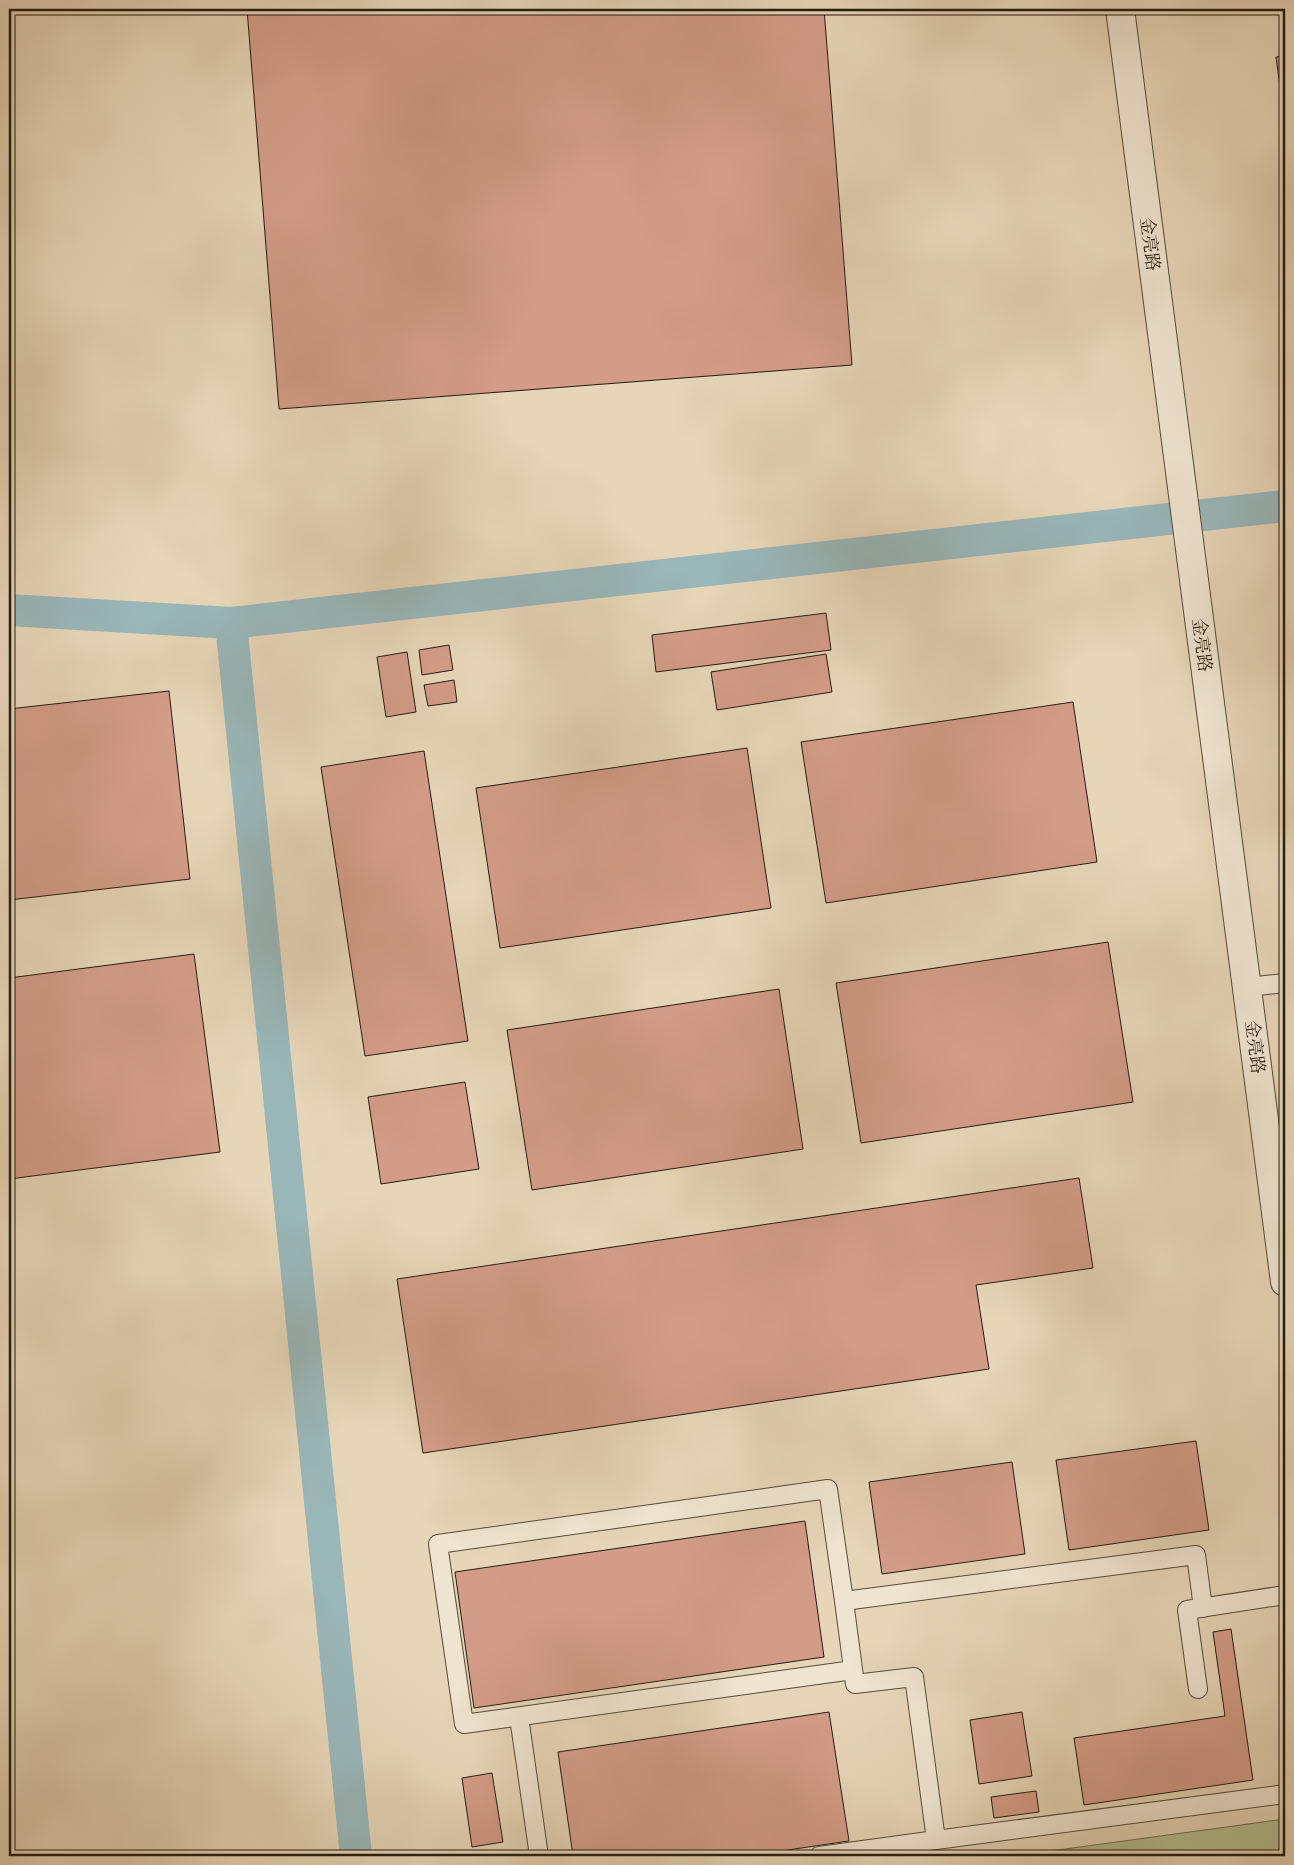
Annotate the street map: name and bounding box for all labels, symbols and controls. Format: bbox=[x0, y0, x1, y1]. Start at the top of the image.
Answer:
street label: 金亮路 bbox=[1136, 216, 1163, 272]
street label: 金亮路 bbox=[1188, 617, 1215, 673]
street label: 金亮路 bbox=[1241, 1019, 1268, 1075]

